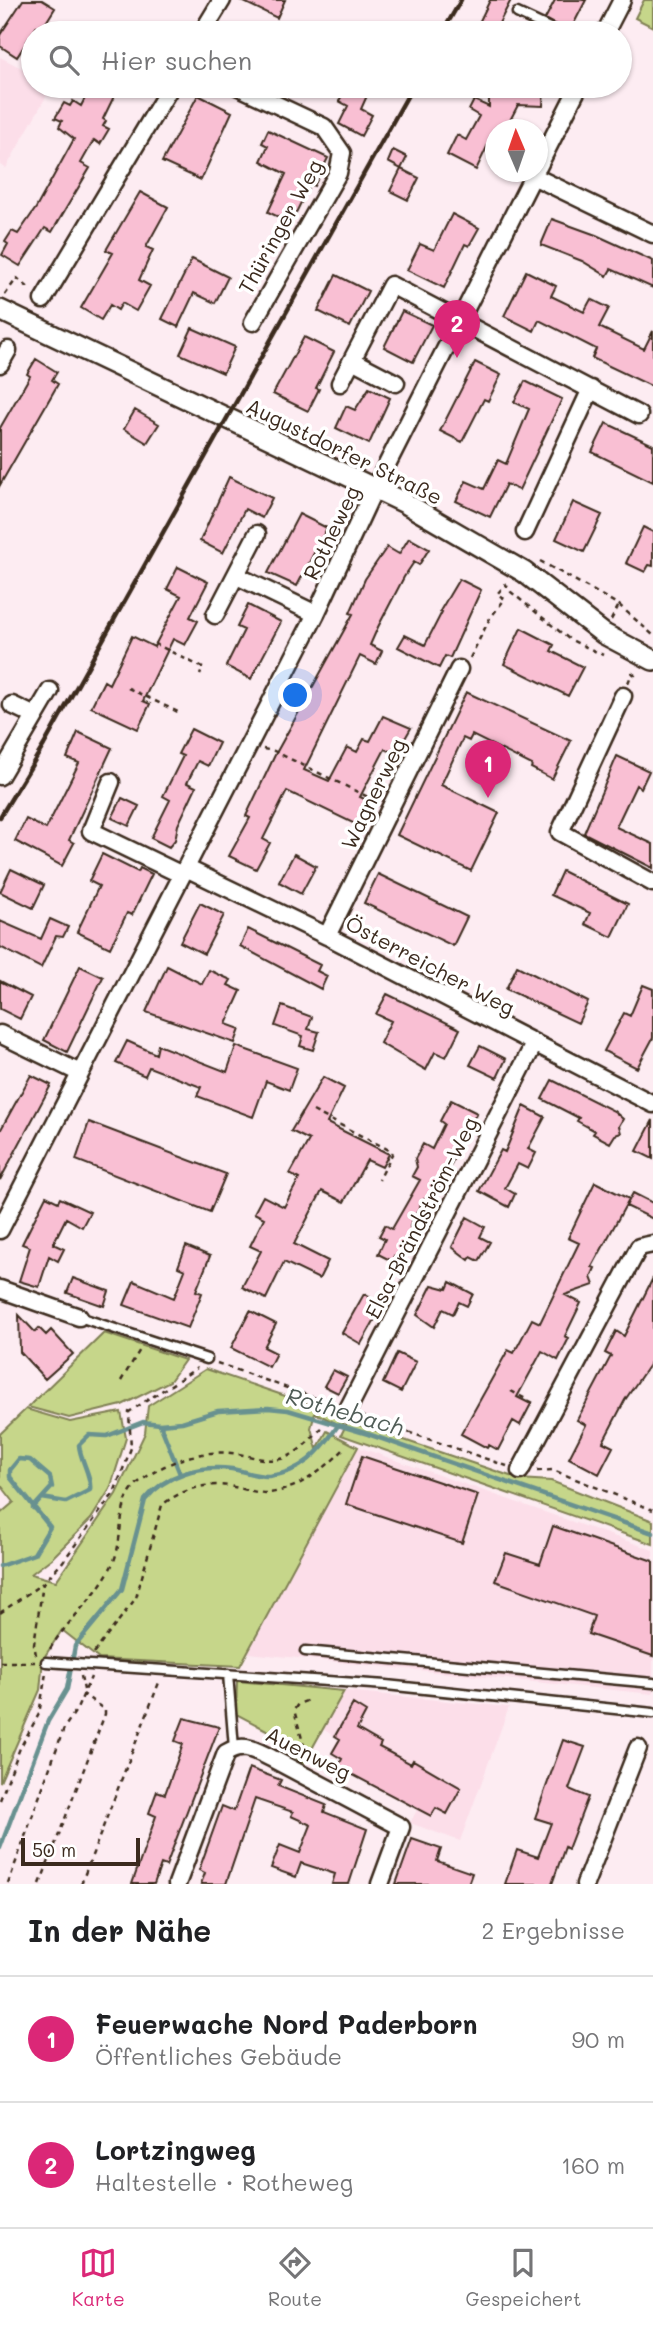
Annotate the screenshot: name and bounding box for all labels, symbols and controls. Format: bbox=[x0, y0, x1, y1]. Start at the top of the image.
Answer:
search box bbox=[21, 21, 632, 98]
icon: search bbox=[45, 41, 83, 79]
text: Hier suchen bbox=[101, 43, 252, 77]
north arrow bbox=[485, 119, 548, 182]
street label: Thüringer Weg bbox=[232, 154, 328, 298]
pin: 2 bbox=[434, 300, 480, 358]
street label: Augustdorfer Straße bbox=[242, 391, 447, 510]
street label: Rotheweg bbox=[296, 481, 365, 584]
your location bbox=[278, 678, 312, 712]
street label: Wagnerweg bbox=[334, 733, 411, 853]
pin: 1 bbox=[465, 740, 511, 798]
street label: Österreicher Weg bbox=[342, 909, 520, 1021]
street label: Elsa-Brändström-Weg bbox=[358, 1112, 483, 1323]
water label: Rothebach bbox=[283, 1380, 408, 1442]
street label: Auenweg bbox=[262, 1720, 356, 1786]
scale bar bbox=[21, 1835, 140, 1867]
text: 50 m bbox=[32, 1837, 76, 1862]
text: In der Nähe bbox=[28, 1910, 211, 1950]
text: 2 Ergebnisse bbox=[482, 1915, 625, 1945]
text: Feuerwache Nord Paderborn bbox=[95, 2007, 478, 2041]
text: 1 bbox=[46, 2024, 56, 2054]
text: 90 m bbox=[572, 2024, 625, 2054]
text: Öffentliches Gebäude bbox=[95, 2041, 342, 2071]
text: Lortzingweg bbox=[95, 2133, 256, 2167]
text: 2 bbox=[45, 2150, 57, 2180]
text: 160 m bbox=[561, 2150, 625, 2180]
text: Haltestelle · Rotheweg bbox=[95, 2167, 353, 2197]
tab: Karte bbox=[72, 2244, 125, 2311]
tab: Route bbox=[268, 2244, 322, 2311]
tab: Gespeichert bbox=[465, 2244, 581, 2311]

